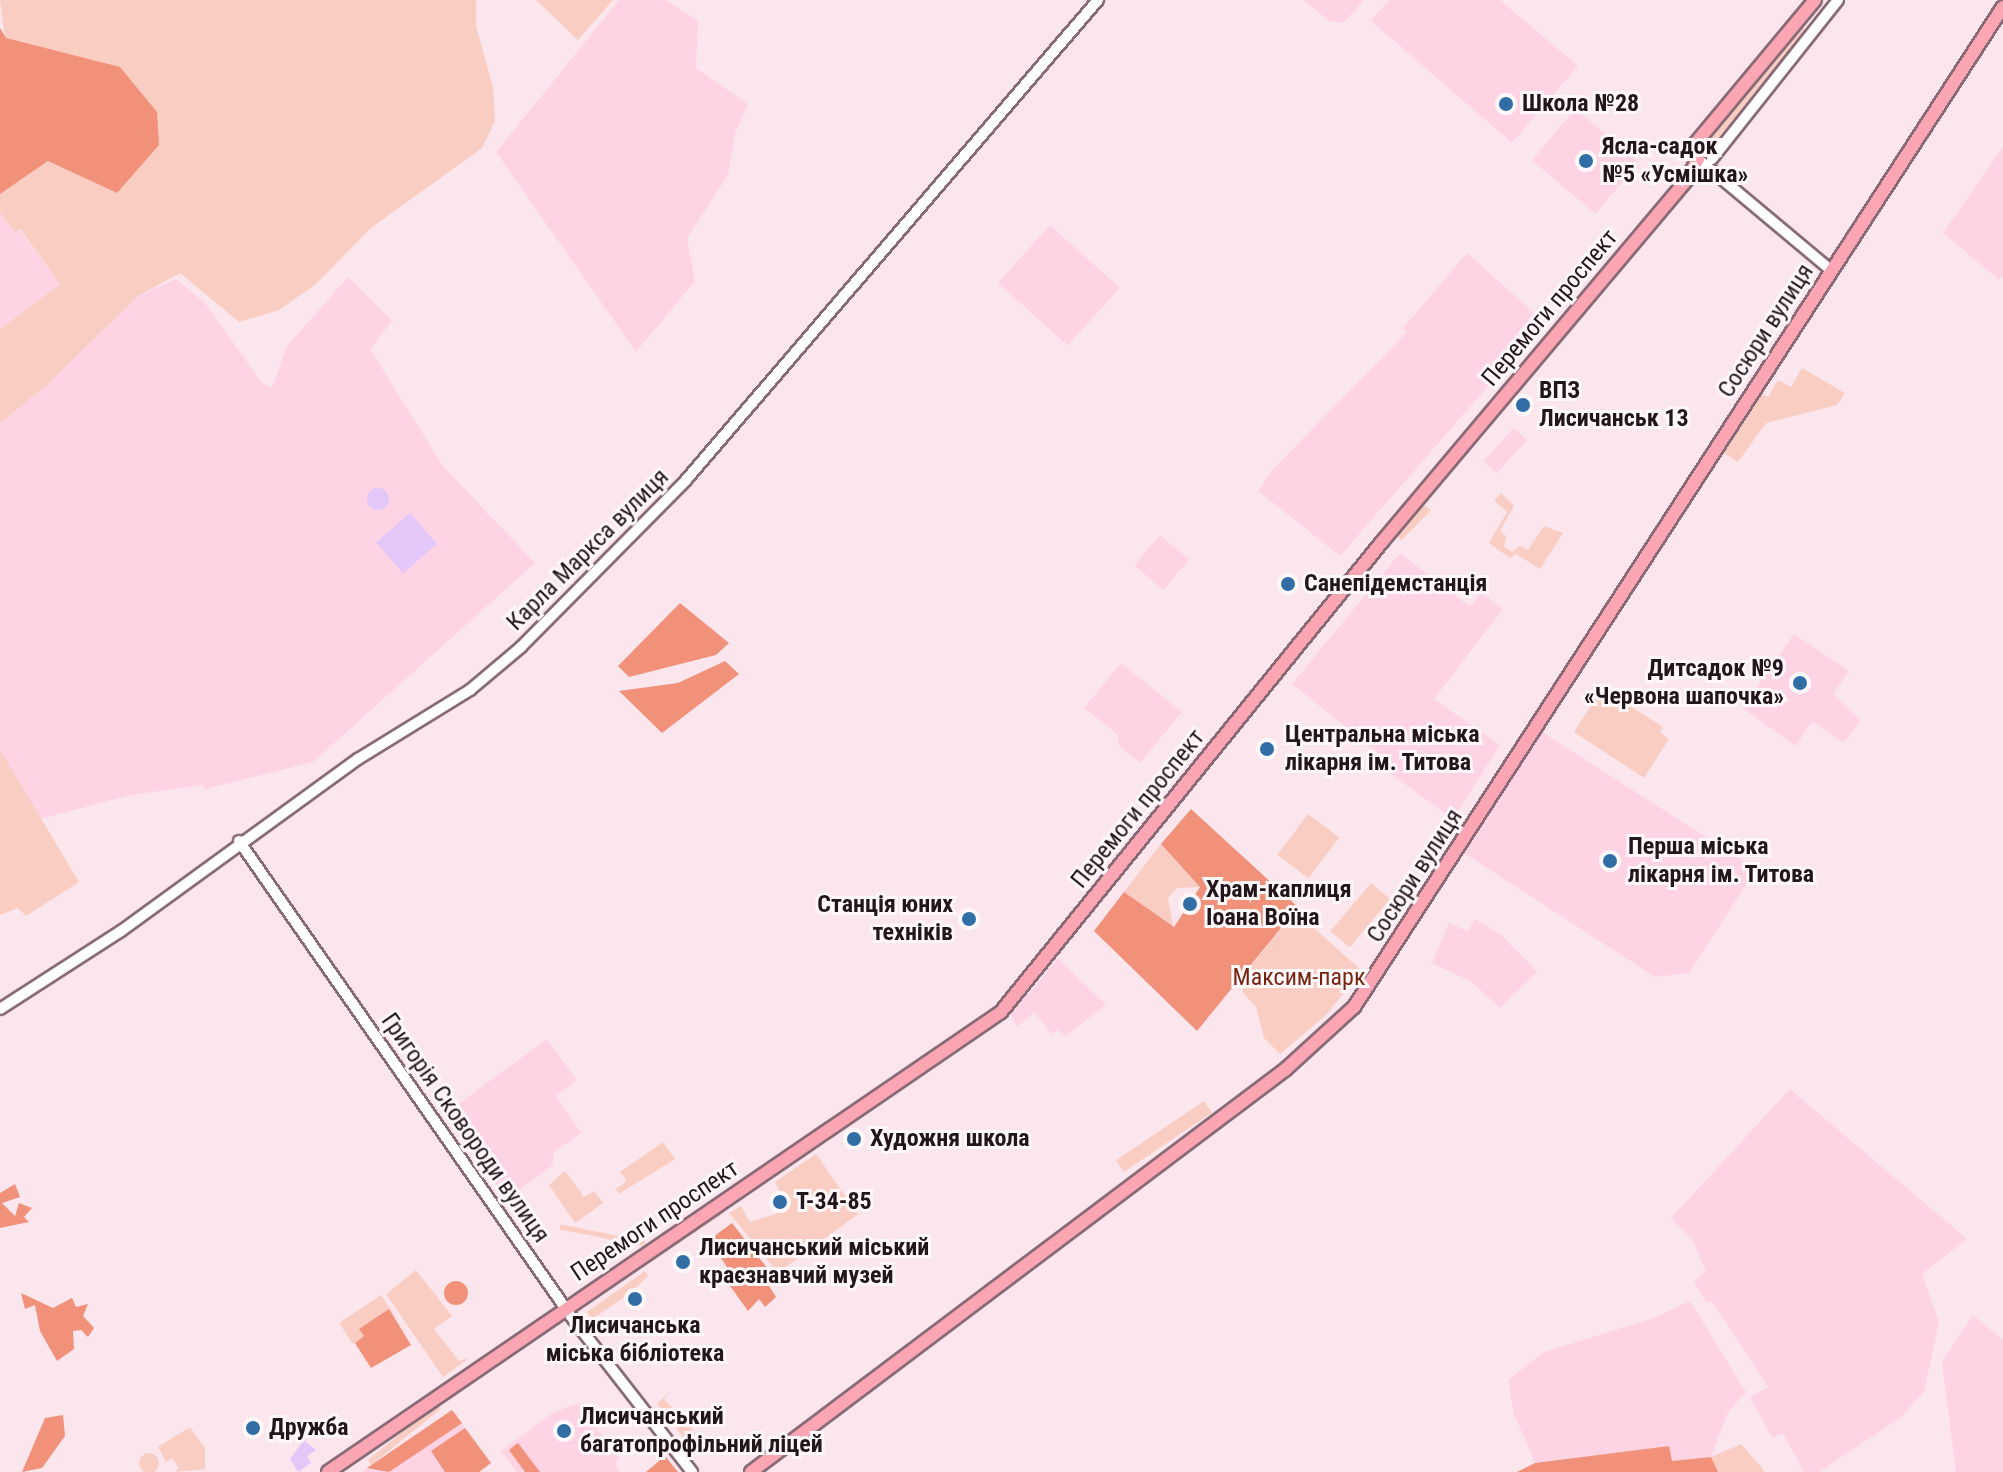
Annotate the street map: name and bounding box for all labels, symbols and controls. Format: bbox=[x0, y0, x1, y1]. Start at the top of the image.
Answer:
place label: Школа №28 bbox=[1522, 90, 1639, 118]
marker: Школа №28 bbox=[1497, 95, 1515, 113]
place label: Ясла-садок №5 «Усмішка» bbox=[1602, 133, 1748, 189]
marker: Ясла-садок №5 «Усмішка» bbox=[1577, 152, 1595, 170]
street label: Перемоги проспект bbox=[1476, 224, 1624, 392]
street label: Сосюри вулиця bbox=[1712, 259, 1820, 403]
place label: ВПЗ Лисичанськ 13 bbox=[1539, 377, 1689, 433]
marker: ВПЗ Лисичанськ 13 bbox=[1514, 396, 1532, 414]
street label: Карла Маркса вулиця bbox=[501, 463, 675, 637]
place label: Санепідемстанція bbox=[1304, 570, 1487, 598]
marker: Санепідемстанція bbox=[1279, 575, 1297, 593]
place label: Дитсадок №9 «Червона шапочка» bbox=[1584, 655, 1784, 711]
marker: Дитсадок №9 «Червона шапочка» bbox=[1791, 674, 1809, 692]
place label: Центральна міська лікарня ім. Титова bbox=[1285, 721, 1479, 777]
street label: Перемоги проспект bbox=[1065, 724, 1211, 894]
marker: Центральна міська лікарня ім. Титова bbox=[1256, 738, 1278, 760]
street label: Сосюри вулиця bbox=[1361, 804, 1469, 948]
place label: Перша міська лікарня ім. Титова bbox=[1628, 833, 1815, 889]
marker: Перша міська лікарня ім. Титова bbox=[1599, 850, 1621, 872]
place label: Храм-каплиця Іоана Воїна bbox=[1206, 876, 1352, 932]
place label: Станція юних техніків bbox=[817, 891, 953, 947]
marker: Храм-каплиця Іоана Воїна bbox=[1181, 895, 1199, 913]
marker: Станція юних техніків bbox=[960, 910, 978, 928]
park label: Максим-парк bbox=[1233, 964, 1365, 992]
street label: Григорія Сковороди вулиця bbox=[375, 1008, 555, 1248]
place label: Художня школа bbox=[870, 1125, 1030, 1153]
marker: Художня школа bbox=[845, 1130, 863, 1148]
street label: Перемоги проспект bbox=[566, 1154, 744, 1288]
place label: Т-34-85 bbox=[796, 1188, 872, 1216]
marker: Т-34-85 bbox=[771, 1193, 789, 1211]
place label: Лисичанський міський краєзнавчий музей bbox=[699, 1234, 929, 1290]
marker: Лисичанський міський краєзнавчий музей bbox=[674, 1253, 692, 1271]
marker: Лисичанська мiська бiблiотека bbox=[626, 1290, 644, 1308]
place label: Лисичанська мiська бiблiотека bbox=[546, 1312, 724, 1368]
place label: Лисичанський багатопрофільний ліцей bbox=[580, 1403, 823, 1459]
place label: Дружба bbox=[269, 1414, 349, 1442]
marker: Дружба bbox=[244, 1419, 262, 1437]
marker: Лисичанський багатопрофільний ліцей bbox=[555, 1422, 573, 1440]

